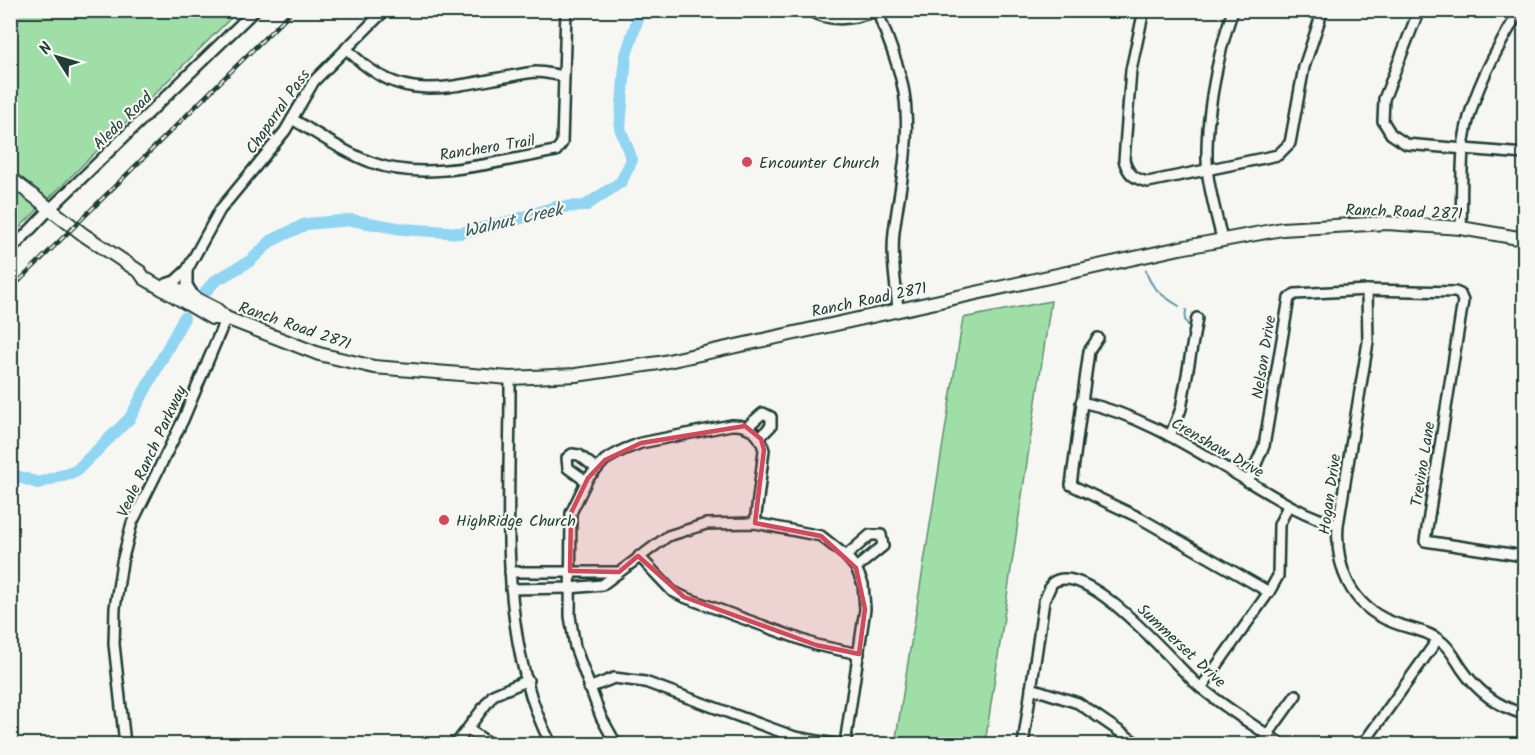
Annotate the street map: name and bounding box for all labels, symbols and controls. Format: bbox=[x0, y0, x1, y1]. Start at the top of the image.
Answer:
north arrow bbox=[27, 27, 87, 87]
text: N bbox=[33, 37, 59, 60]
street label: Chaparral Pass bbox=[240, 64, 317, 160]
street label: Aledo Road bbox=[88, 85, 159, 156]
street label: Ranchero Trail bbox=[438, 129, 537, 168]
place label: Encounter Church bbox=[759, 151, 879, 176]
marker: Encounter Church bbox=[740, 155, 754, 169]
water label: Walnut Creek bbox=[461, 195, 568, 247]
street label: Ranch Road 2871 bbox=[1345, 198, 1463, 227]
street label: Ranch Road 2871 bbox=[809, 276, 929, 325]
street label: Ranch Road 2871 bbox=[235, 296, 354, 357]
street label: Nelson Drive bbox=[1246, 314, 1283, 401]
street label: Veale Ranch Parkway bbox=[111, 381, 194, 522]
street label: Crenshaw Drive bbox=[1166, 411, 1269, 485]
street label: Trevino Lane bbox=[1404, 420, 1443, 509]
street label: Hogan Drive bbox=[1312, 452, 1349, 536]
place label: HighRidge Church bbox=[456, 509, 576, 534]
marker: HighRidge Church bbox=[437, 513, 451, 527]
street label: Summerset Drive bbox=[1131, 598, 1231, 694]

